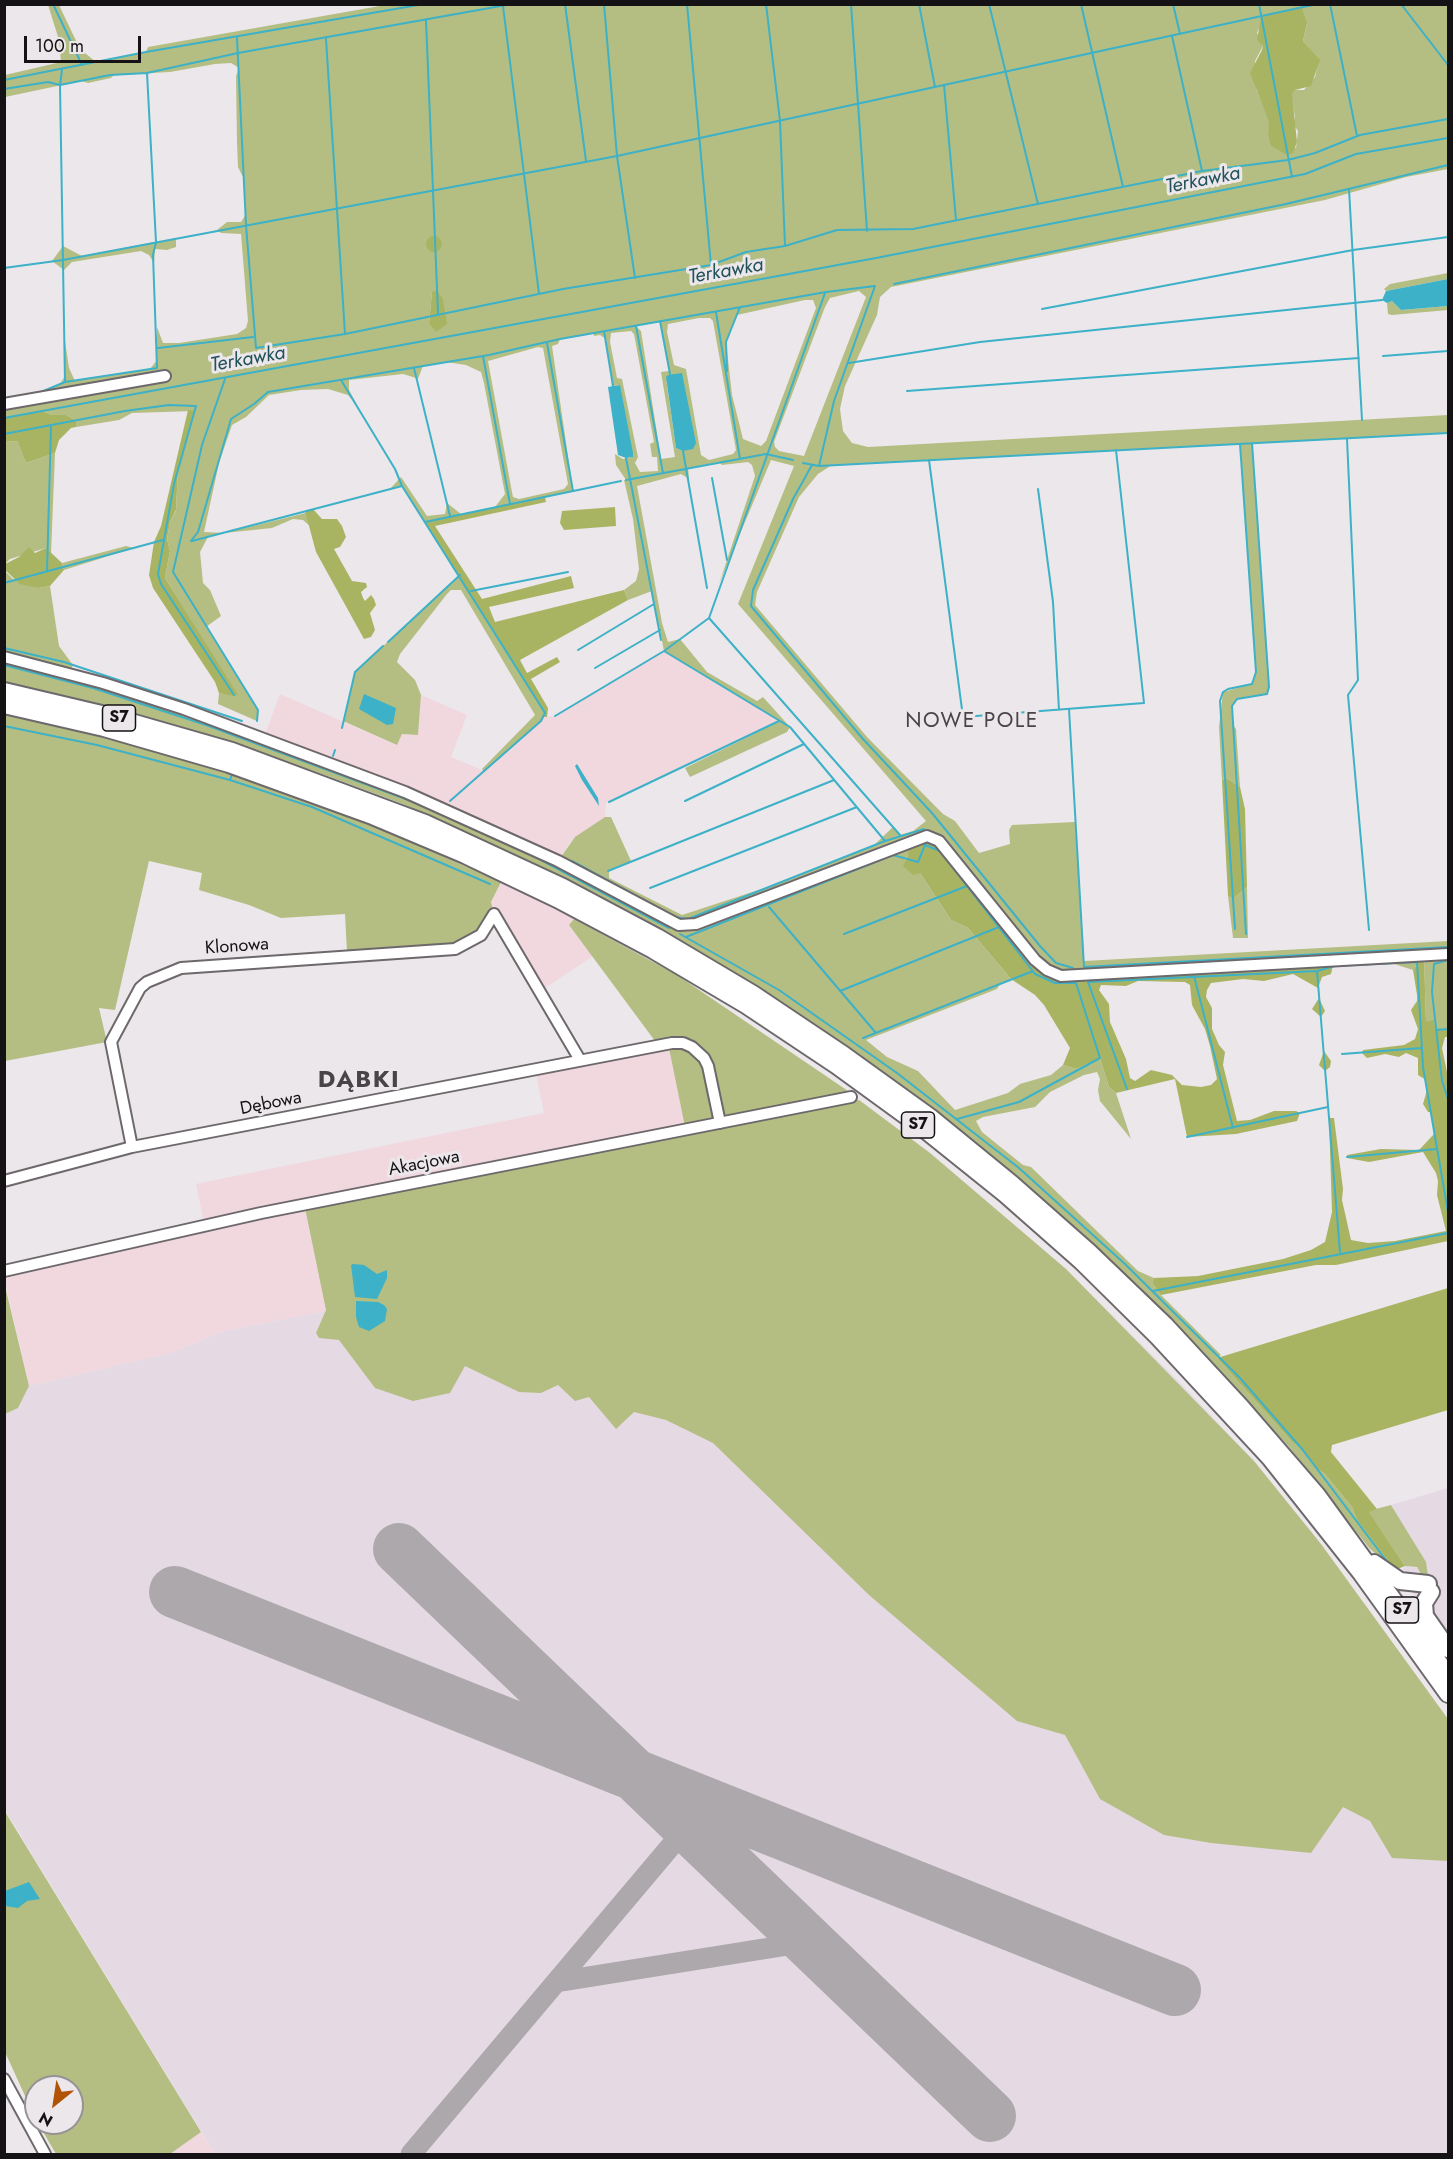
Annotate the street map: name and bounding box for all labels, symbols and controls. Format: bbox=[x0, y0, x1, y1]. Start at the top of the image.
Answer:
scale bar bbox=[27, 24, 144, 62]
text: 100 m bbox=[35, 33, 84, 59]
water label: Terkawka bbox=[1163, 162, 1243, 200]
water label: Terkawka bbox=[687, 254, 765, 290]
water label: Terkawka bbox=[209, 342, 287, 378]
road number: S7 bbox=[102, 705, 136, 731]
district label: NOWE POLE bbox=[905, 709, 1039, 735]
street label: Klonowa bbox=[204, 934, 270, 960]
district label: DĄBKI bbox=[318, 1067, 400, 1095]
street label: Dębowa bbox=[238, 1087, 304, 1121]
road number: S7 bbox=[902, 1112, 934, 1138]
street label: Akacjowa bbox=[387, 1147, 461, 1181]
road number: S7 bbox=[1386, 1597, 1418, 1623]
north arrow bbox=[24, 2075, 84, 2135]
text: N bbox=[34, 2106, 57, 2132]

